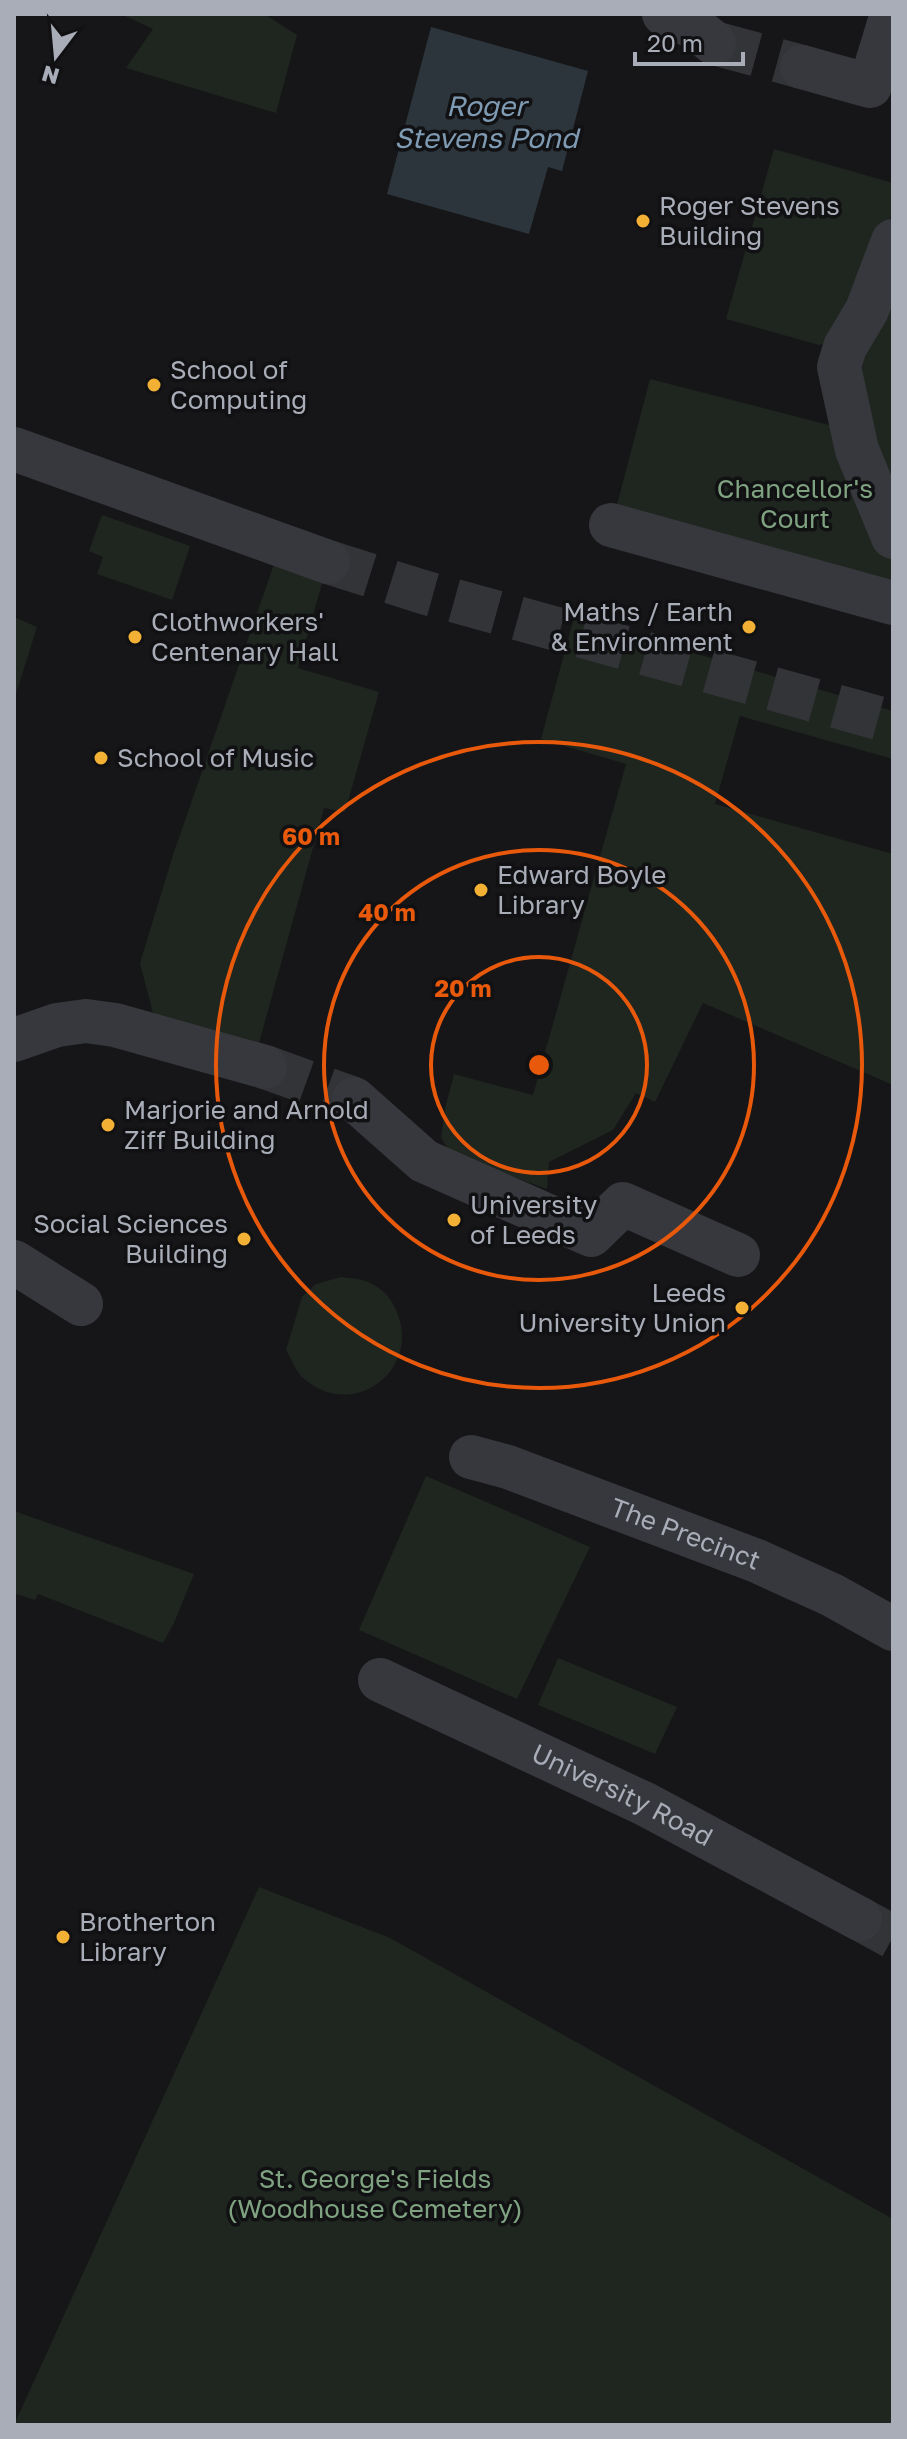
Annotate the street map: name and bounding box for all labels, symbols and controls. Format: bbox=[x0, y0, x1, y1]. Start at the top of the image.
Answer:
north arrow bbox=[16, 16, 96, 96]
scale bar bbox=[635, 16, 743, 66]
text: 20 m bbox=[647, 28, 703, 57]
text: N bbox=[39, 60, 62, 91]
water label: Roger Stevens Pond bbox=[394, 89, 581, 154]
place label: Roger Stevens Building bbox=[659, 190, 840, 251]
marker: Roger Stevens Building bbox=[634, 212, 652, 230]
place label: School of Computing bbox=[170, 354, 307, 415]
marker: School of Computing bbox=[145, 376, 163, 394]
park label: Chancellor's Court bbox=[717, 473, 873, 534]
place label: Maths / Earth & Environment bbox=[551, 596, 733, 657]
place label: Clothworkers' Centenary Hall bbox=[151, 606, 339, 667]
marker: Maths / Earth & Environment bbox=[740, 618, 758, 636]
marker: Clothworkers' Centenary Hall bbox=[126, 628, 144, 646]
place label: School of Music bbox=[117, 742, 314, 773]
marker: School of Music bbox=[92, 749, 110, 767]
text: 60 m bbox=[282, 821, 340, 850]
place label: Edward Boyle Library bbox=[497, 859, 666, 920]
marker: Edward Boyle Library bbox=[472, 881, 490, 899]
text: 40 m bbox=[358, 897, 416, 926]
text: 20 m bbox=[434, 973, 492, 1002]
centre of rings bbox=[525, 1051, 553, 1079]
place label: Marjorie and Arnold Ziff Building bbox=[124, 1094, 369, 1155]
marker: Marjorie and Arnold Ziff Building bbox=[99, 1116, 117, 1134]
place label: University of Leeds bbox=[470, 1189, 598, 1250]
place label: Social Sciences Building bbox=[33, 1208, 228, 1269]
marker: University of Leeds bbox=[445, 1211, 463, 1229]
marker: Social Sciences Building bbox=[235, 1230, 253, 1248]
place label: Leeds University Union bbox=[519, 1277, 726, 1338]
marker: Leeds University Union bbox=[733, 1299, 751, 1317]
street label: The Precinct bbox=[606, 1491, 765, 1576]
street label: University Road bbox=[527, 1737, 718, 1852]
place label: Brotherton Library bbox=[79, 1906, 216, 1967]
marker: Brotherton Library bbox=[54, 1928, 72, 1946]
park label: St. George's Fields (Woodhouse Cemetery) bbox=[227, 2163, 523, 2224]

